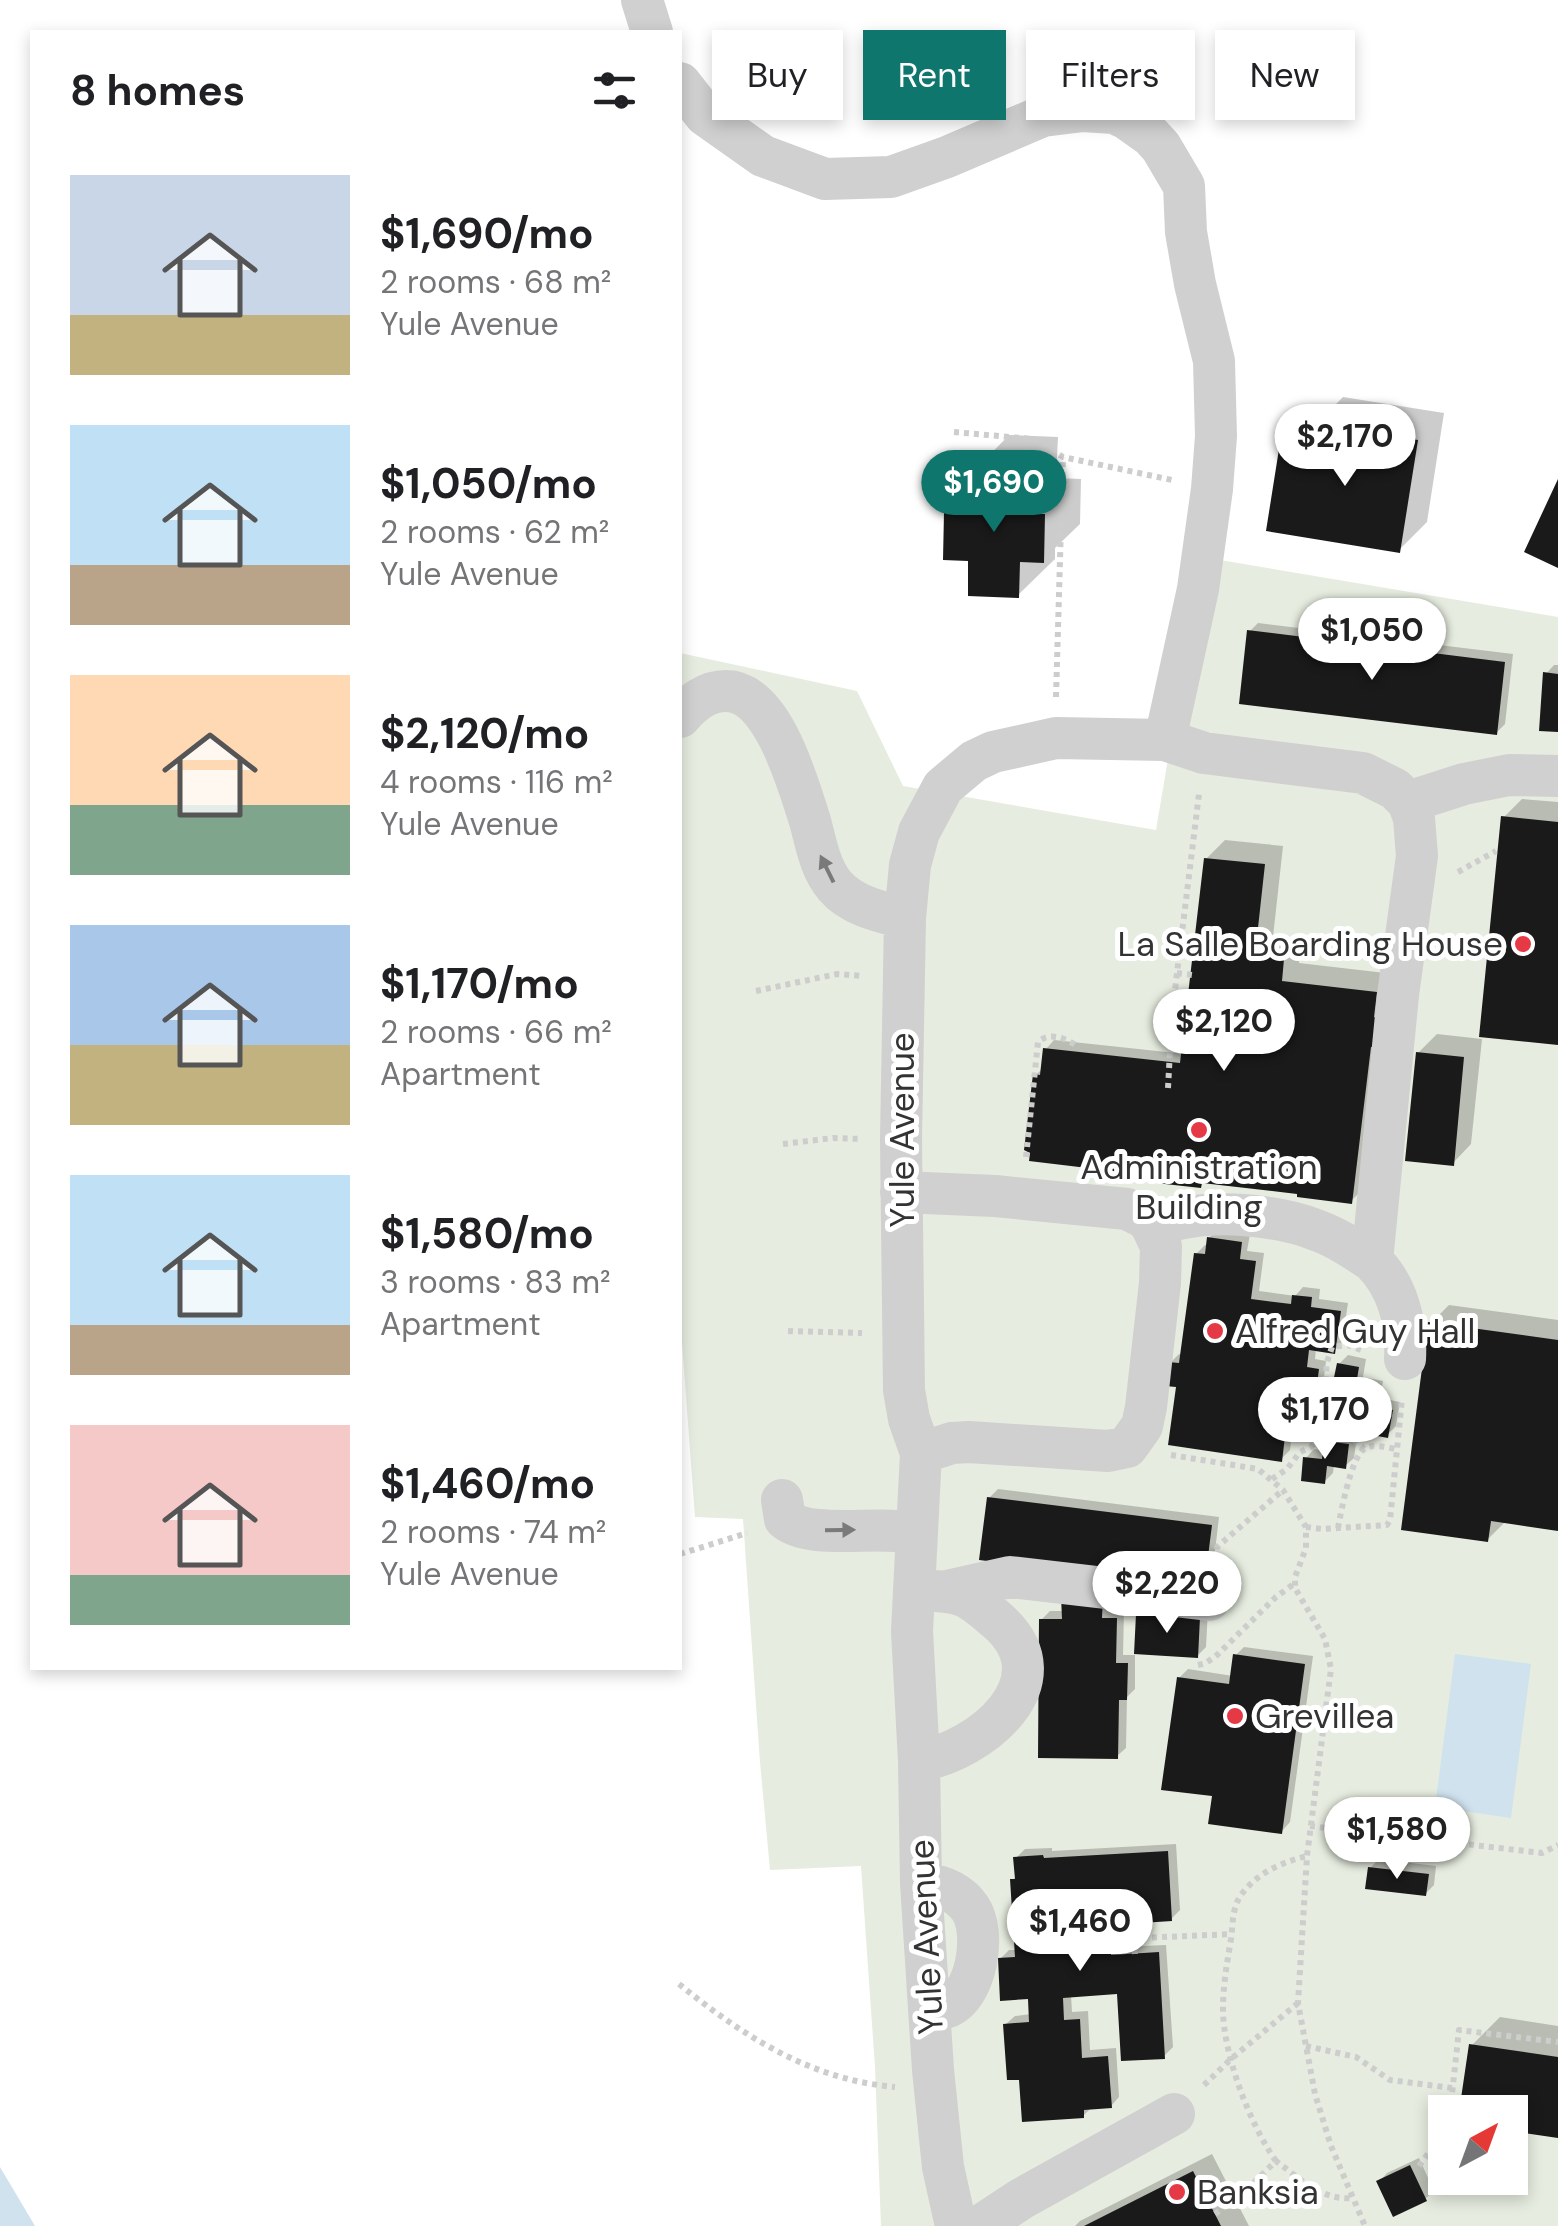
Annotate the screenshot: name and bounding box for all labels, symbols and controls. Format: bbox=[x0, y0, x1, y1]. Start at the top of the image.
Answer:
chip: Buy bbox=[712, 30, 843, 120]
chip: Rent bbox=[863, 30, 1006, 120]
chip: Filters bbox=[1026, 30, 1195, 120]
chip: New bbox=[1215, 30, 1355, 120]
text: 8 homes bbox=[70, 63, 245, 118]
icon: filters bbox=[587, 63, 642, 118]
text: $1,690/mo bbox=[380, 206, 594, 261]
icon: home bbox=[150, 215, 270, 335]
text: 2 rooms · 68 m² bbox=[380, 261, 611, 303]
text: Yule Avenue bbox=[380, 303, 559, 345]
pin: $2,170 bbox=[1264, 404, 1426, 489]
text: $2,170 bbox=[1297, 415, 1393, 457]
pin: $1,690 bbox=[913, 450, 1075, 535]
text: $1,050/mo bbox=[380, 456, 597, 511]
text: $1,690 bbox=[943, 461, 1045, 503]
icon: home bbox=[150, 465, 270, 585]
text: 2 rooms · 62 m² bbox=[380, 511, 609, 553]
text: Yule Avenue bbox=[380, 553, 559, 595]
pin: $1,050 bbox=[1291, 598, 1453, 683]
text: $1,050 bbox=[1320, 609, 1424, 651]
text: $2,120/mo bbox=[380, 706, 589, 761]
icon: home bbox=[150, 715, 270, 835]
text: 4 rooms · 116 m² bbox=[380, 761, 613, 803]
text: Yule Avenue bbox=[380, 803, 559, 845]
one-way arrow bbox=[818, 854, 835, 883]
place label: La Salle Boarding House bbox=[1118, 921, 1503, 967]
marker: La Salle Boarding House bbox=[1512, 933, 1534, 955]
text: $1,170/mo bbox=[380, 956, 579, 1011]
icon: home bbox=[150, 965, 270, 1085]
pin: $2,120 bbox=[1143, 989, 1305, 1074]
text: $2,120 bbox=[1175, 1000, 1273, 1042]
text: 2 rooms · 66 m² bbox=[380, 1011, 612, 1053]
street label: Yule Avenue bbox=[879, 1032, 925, 1228]
text: Apartment bbox=[380, 1053, 541, 1095]
marker: Administration Building bbox=[1188, 1119, 1210, 1141]
place label: Administration Building bbox=[1080, 1144, 1318, 1230]
text: $1,580/mo bbox=[380, 1206, 594, 1261]
icon: home bbox=[150, 1215, 270, 1335]
text: 3 rooms · 83 m² bbox=[380, 1261, 611, 1303]
text: Apartment bbox=[380, 1303, 541, 1345]
place label: Alfred Guy Hall bbox=[1235, 1308, 1475, 1354]
marker: Alfred Guy Hall bbox=[1204, 1320, 1226, 1342]
pin: $1,170 bbox=[1244, 1377, 1406, 1462]
text: $1,170 bbox=[1280, 1388, 1370, 1430]
text: $1,460/mo bbox=[380, 1456, 595, 1511]
icon: home bbox=[150, 1465, 270, 1585]
text: 2 rooms · 74 m² bbox=[380, 1511, 606, 1553]
one-way arrow bbox=[825, 1521, 857, 1537]
pin: $2,220 bbox=[1086, 1551, 1248, 1636]
text: Yule Avenue bbox=[380, 1553, 559, 1595]
text: $2,220 bbox=[1115, 1562, 1220, 1604]
place label: Grevillea bbox=[1255, 1693, 1394, 1739]
marker: Grevillea bbox=[1224, 1705, 1246, 1727]
pin: $1,580 bbox=[1316, 1797, 1478, 1882]
text: $1,580 bbox=[1346, 1808, 1448, 1850]
street label: Yule Avenue bbox=[898, 1838, 954, 2036]
pin: $1,460 bbox=[999, 1889, 1161, 1974]
text: $1,460 bbox=[1029, 1900, 1131, 1942]
north arrow bbox=[1428, 2095, 1528, 2195]
map controls bbox=[1428, 2095, 1528, 2195]
place label: Banksia bbox=[1197, 2169, 1319, 2215]
marker: Banksia bbox=[1166, 2181, 1188, 2203]

